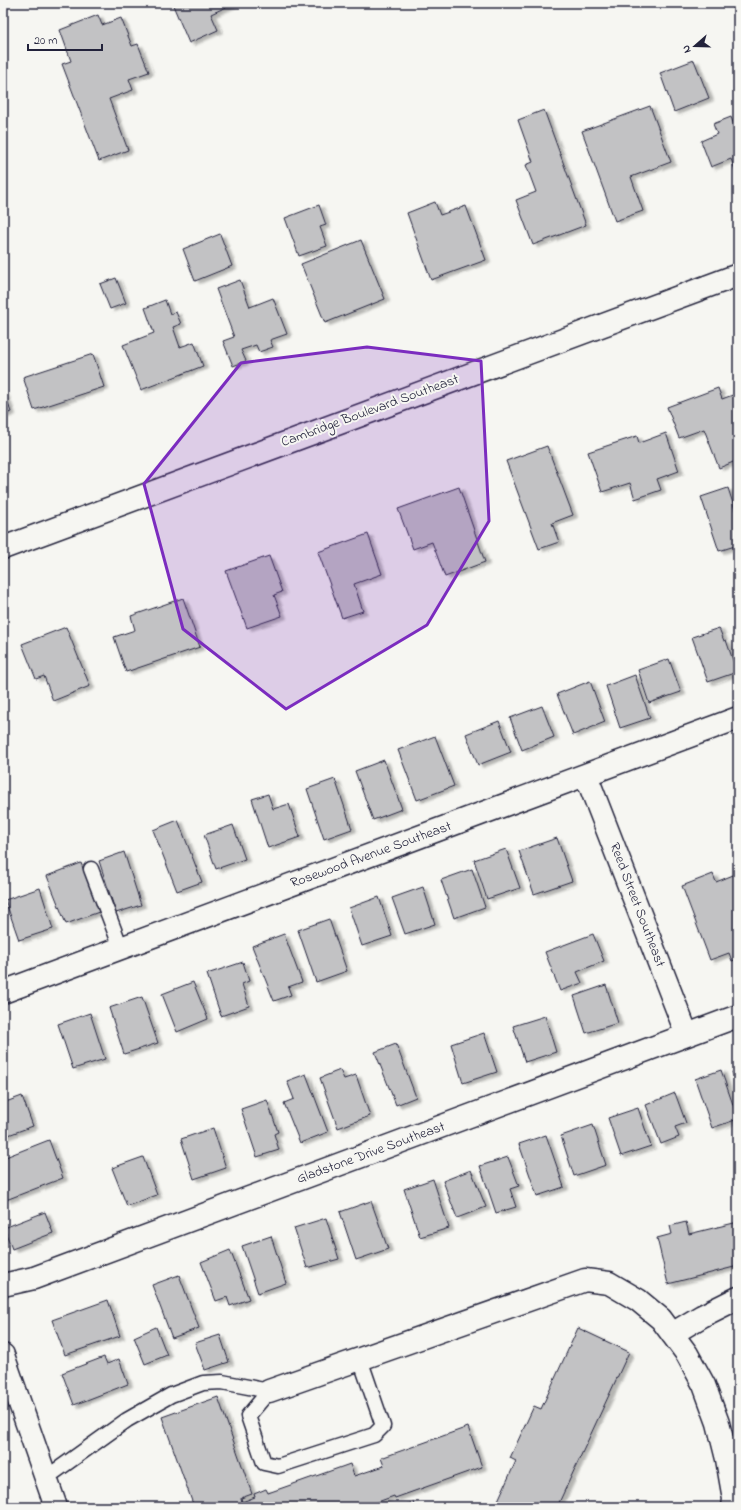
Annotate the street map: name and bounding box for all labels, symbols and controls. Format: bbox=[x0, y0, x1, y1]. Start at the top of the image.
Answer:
scale bar bbox=[28, 26, 102, 52]
north arrow bbox=[675, 26, 715, 66]
text: 20 m bbox=[34, 32, 57, 50]
text: N bbox=[678, 43, 695, 55]
street label: Cambridge Boulevard Southeast bbox=[278, 369, 462, 454]
street label: Rosewood Avenue Southeast bbox=[288, 816, 455, 894]
street label: Reed Street Southeast bbox=[604, 840, 671, 971]
street label: Gladstone Drive Southeast bbox=[294, 1116, 448, 1190]

